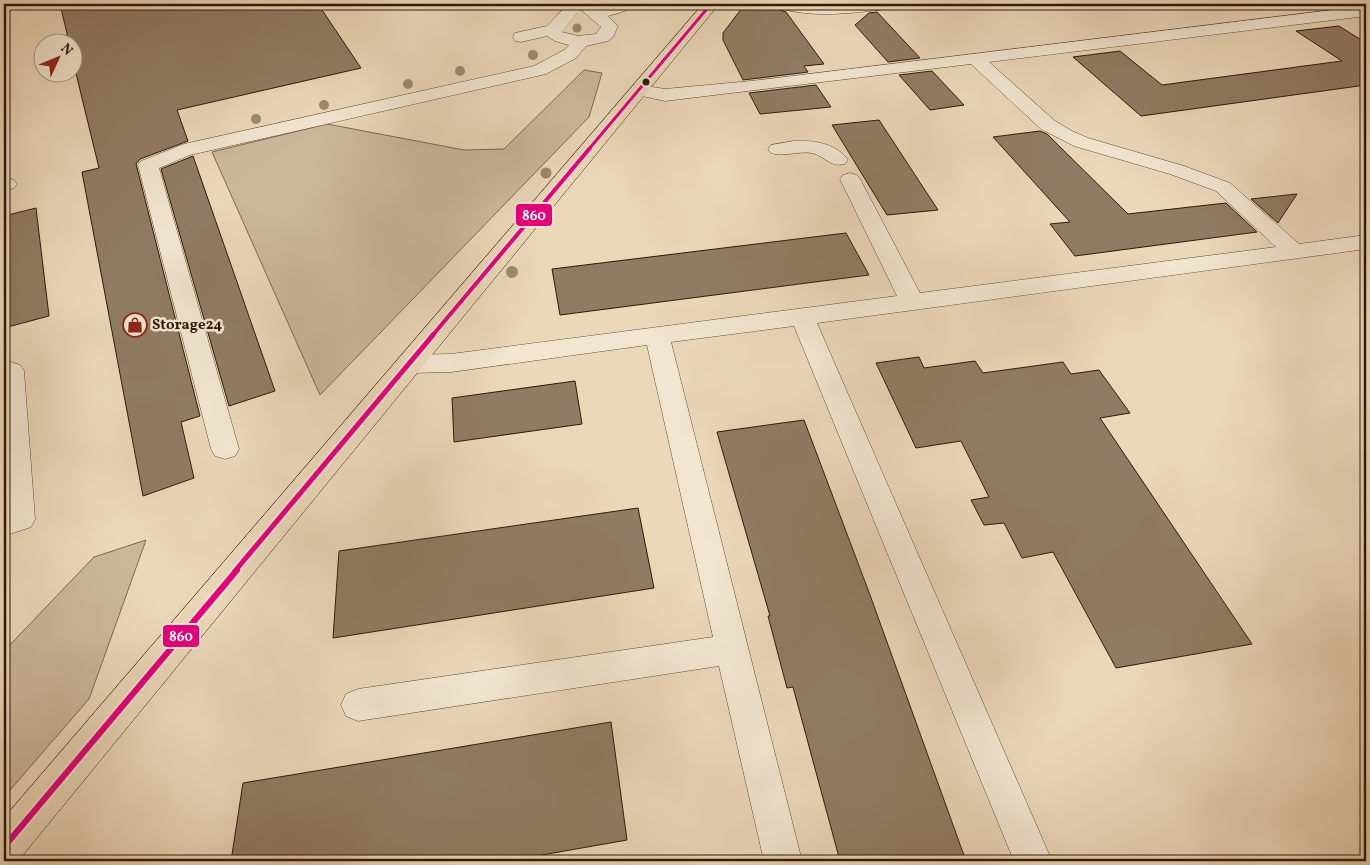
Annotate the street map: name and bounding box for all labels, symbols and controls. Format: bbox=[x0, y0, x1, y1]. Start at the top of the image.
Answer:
north arrow bbox=[32, 32, 82, 82]
text: N bbox=[56, 40, 77, 60]
unlabelled marker bbox=[641, 77, 651, 87]
line badge: 860 bbox=[515, 203, 553, 227]
text: 860 bbox=[522, 207, 546, 226]
shop icon: Storage24 bbox=[122, 312, 148, 338]
place label: Storage24 bbox=[152, 315, 222, 336]
line badge: 860 bbox=[162, 624, 200, 648]
text: 860 bbox=[169, 628, 193, 647]

